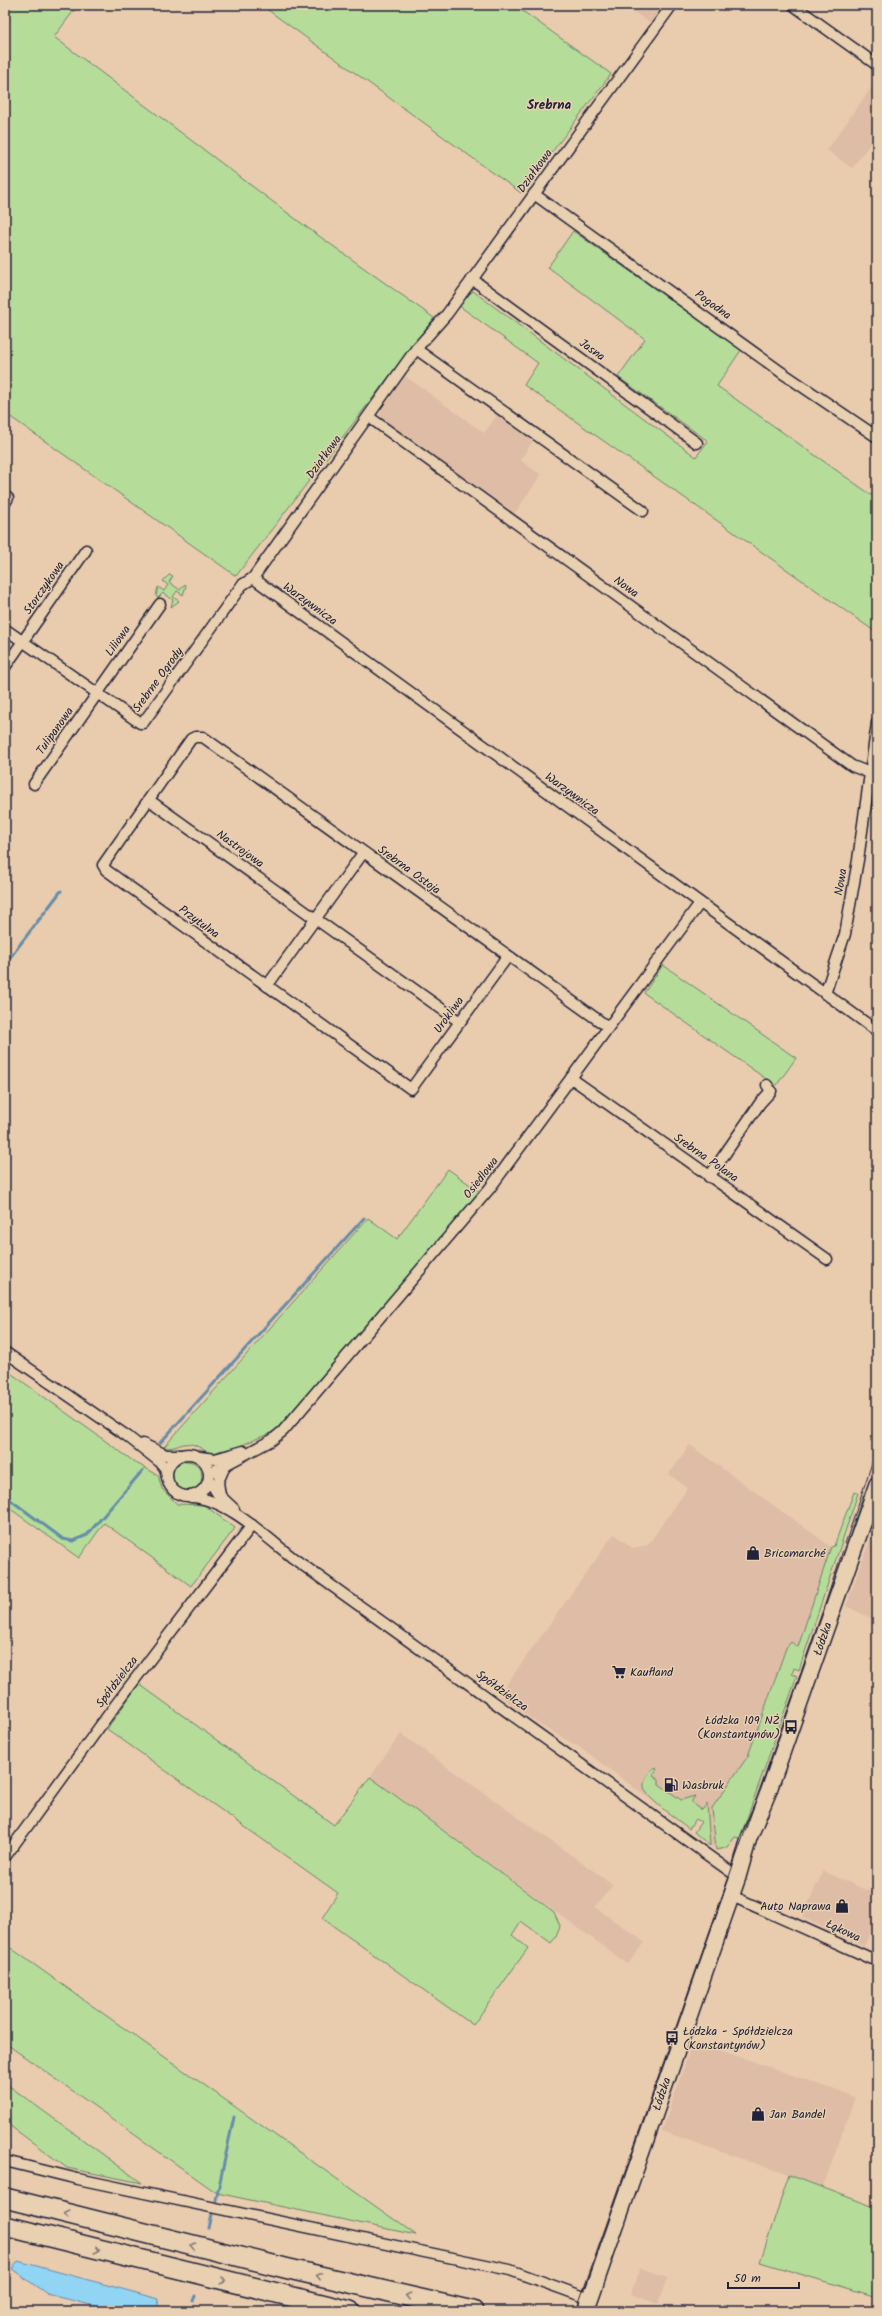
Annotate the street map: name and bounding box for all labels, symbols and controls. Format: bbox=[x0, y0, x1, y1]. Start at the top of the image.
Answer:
district label: Srebrna bbox=[527, 95, 571, 116]
street label: Działkowa bbox=[512, 145, 558, 197]
street label: Pogodna bbox=[691, 285, 736, 325]
street label: Jasna bbox=[575, 334, 609, 366]
street label: Działkowa bbox=[301, 431, 347, 483]
street label: Storczykowa bbox=[19, 557, 70, 619]
street label: Nowa bbox=[609, 571, 643, 603]
street label: Warzywnicza bbox=[279, 578, 342, 631]
street label: Liliowa bbox=[100, 621, 136, 661]
street label: Srebrne Ogrody bbox=[128, 643, 188, 717]
street label: Tulipanowa bbox=[31, 703, 79, 759]
street label: Warzywnicza bbox=[541, 768, 604, 821]
street label: Nastrojowa bbox=[212, 825, 268, 873]
street label: Srebrna Ostoja bbox=[373, 841, 445, 900]
street label: Nowa bbox=[829, 867, 853, 897]
street label: Przytulna bbox=[174, 901, 224, 944]
street label: Urokliwa bbox=[429, 992, 469, 1037]
street label: Srebrna Polana bbox=[670, 1129, 743, 1188]
street label: Osiedlowa bbox=[458, 1153, 504, 1203]
place label: Bricomarché bbox=[764, 1544, 826, 1563]
shop icon: Bricomarché bbox=[745, 1545, 761, 1561]
street label: Łódzka bbox=[808, 1619, 838, 1658]
street label: Spółdzielcza bbox=[91, 1652, 143, 1712]
place label: Kaufland bbox=[630, 1663, 674, 1682]
supermarket icon: Kaufland bbox=[611, 1664, 627, 1680]
street label: Spółdzielcza bbox=[472, 1666, 532, 1717]
place label: Łódzka 109 NŻ (Konstantynów) bbox=[697, 1711, 780, 1744]
bus stop icon: Łódzka 109 NŻ (Konstantynów) bbox=[783, 1719, 799, 1735]
place label: Wasbruk bbox=[682, 1776, 724, 1795]
fuel station icon: Wasbruk bbox=[663, 1777, 679, 1793]
place label: Auto Naprawa bbox=[760, 1897, 831, 1916]
shop icon: Auto Naprawa bbox=[834, 1898, 850, 1914]
street label: Łąkowa bbox=[822, 1915, 864, 1947]
place label: Łódzka - Spółdzielcza (Konstantynów) bbox=[683, 2022, 793, 2055]
bus stop icon: Łódzka - Spółdzielcza (Konstantynów) bbox=[664, 2030, 680, 2046]
street label: Łódzka bbox=[647, 2074, 677, 2113]
place label: Jan Bandel bbox=[769, 2105, 826, 2124]
shop icon: Jan Bandel bbox=[750, 2106, 766, 2122]
one-way arrow bbox=[64, 2210, 71, 2219]
one-way arrow bbox=[190, 2242, 197, 2251]
one-way arrow bbox=[93, 2245, 100, 2254]
scale bar bbox=[728, 2264, 799, 2290]
text: 50 m bbox=[734, 2269, 761, 2288]
one-way arrow bbox=[316, 2273, 323, 2281]
one-way arrow bbox=[220, 2277, 226, 2285]
one-way arrow bbox=[404, 2293, 411, 2301]

